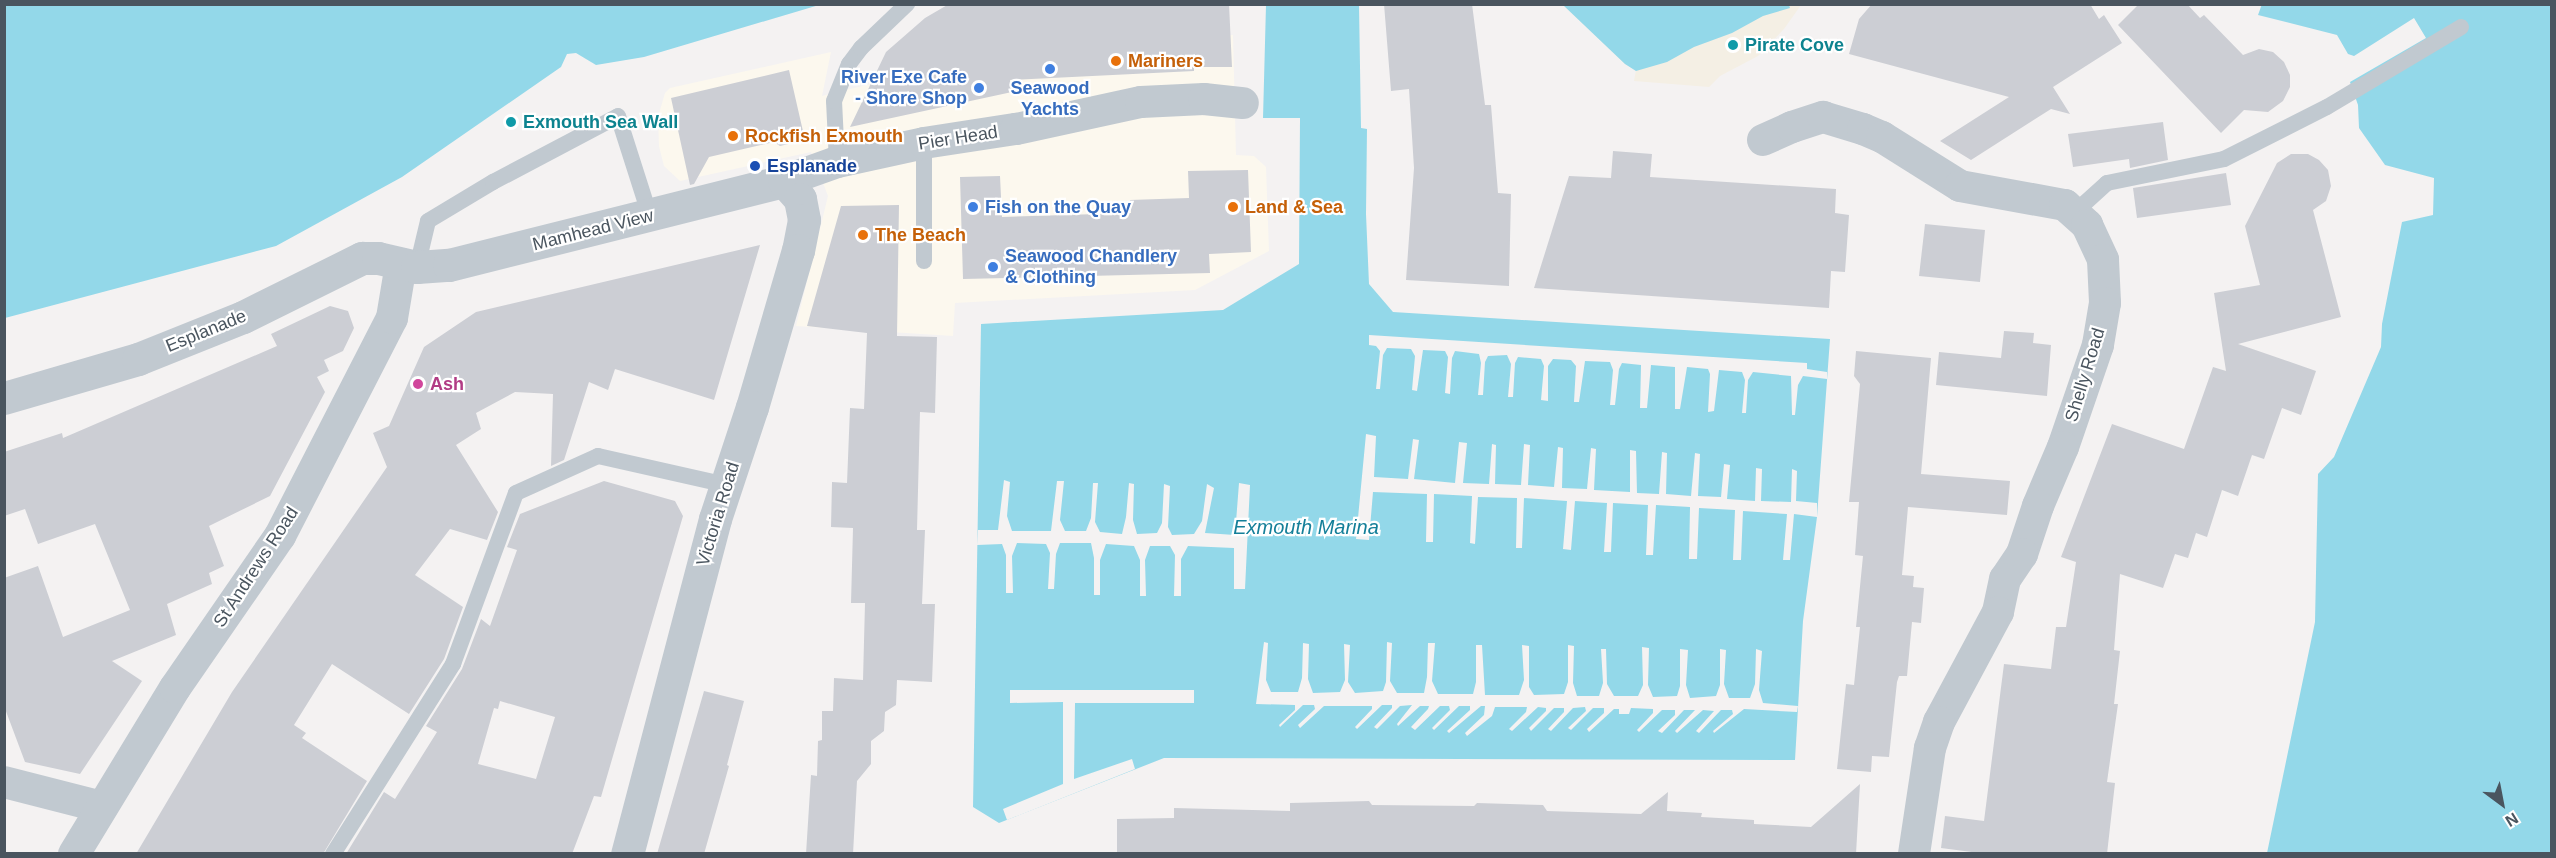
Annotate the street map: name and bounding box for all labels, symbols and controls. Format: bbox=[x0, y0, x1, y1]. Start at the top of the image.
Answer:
place label: Pirate Cove bbox=[1745, 34, 1844, 56]
marker: Pirate Cove bbox=[1726, 38, 1740, 52]
place label: Mariners bbox=[1128, 50, 1203, 72]
marker: Mariners bbox=[1109, 54, 1123, 68]
marker: Seawood Yachts bbox=[1043, 62, 1057, 76]
place label: River Exe Cafe - Shore Shop bbox=[841, 67, 967, 110]
place label: Seawood Yachts bbox=[1010, 78, 1090, 121]
marker: River Exe Cafe - Shore Shop bbox=[972, 81, 986, 95]
place label: Exmouth Sea Wall bbox=[523, 111, 678, 133]
marker: Exmouth Sea Wall bbox=[504, 115, 518, 129]
street label: Pier Head bbox=[917, 121, 999, 155]
place label: Rockfish Exmouth bbox=[745, 125, 903, 147]
marker: Rockfish Exmouth bbox=[726, 129, 740, 143]
place label: Esplanade bbox=[767, 155, 857, 177]
marker: Esplanade bbox=[748, 159, 762, 173]
place label: Fish on the Quay bbox=[985, 196, 1131, 218]
place label: Land & Sea bbox=[1245, 196, 1343, 218]
marker: Fish on the Quay bbox=[966, 200, 980, 214]
marker: Land & Sea bbox=[1226, 200, 1240, 214]
street label: Mamhead View bbox=[530, 205, 656, 255]
place label: The Beach bbox=[875, 224, 966, 246]
marker: The Beach bbox=[856, 228, 870, 242]
place label: Seawood Chandlery & Clothing bbox=[1005, 246, 1177, 288]
marker: Seawood Chandlery & Clothing bbox=[986, 260, 1000, 274]
street label: Esplanade bbox=[163, 305, 249, 357]
street label: Shelly Road bbox=[2060, 325, 2110, 425]
place label: Ash bbox=[430, 373, 464, 395]
marker: Ash bbox=[411, 377, 425, 391]
street label: Victoria Road bbox=[692, 459, 744, 569]
street label: St Andrews Road bbox=[209, 502, 303, 632]
water label: Exmouth Marina bbox=[1233, 515, 1379, 539]
north arrow bbox=[2472, 774, 2532, 834]
text: N bbox=[2502, 809, 2521, 830]

